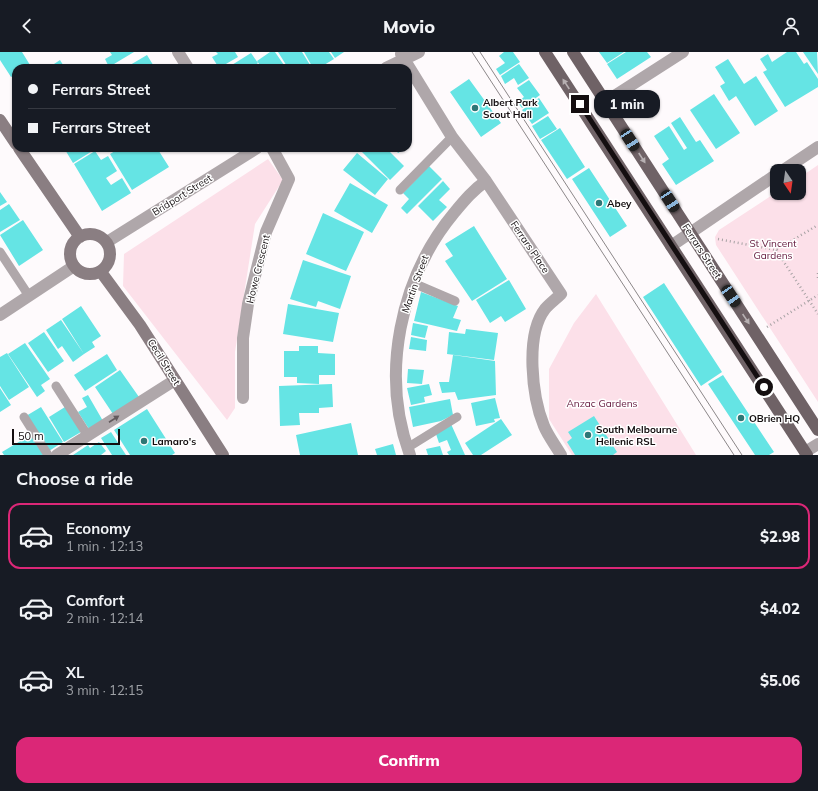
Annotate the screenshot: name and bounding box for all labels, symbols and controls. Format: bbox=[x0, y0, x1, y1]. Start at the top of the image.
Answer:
icon: back bbox=[16, 15, 38, 37]
text: Movio bbox=[383, 15, 435, 38]
icon: person bbox=[780, 15, 802, 37]
one-way arrow bbox=[562, 79, 570, 89]
text: Ferrars Street bbox=[52, 80, 150, 99]
callout: 1 min bbox=[594, 90, 660, 118]
route end bbox=[571, 95, 589, 113]
place label: Albert Park Scout Hall bbox=[483, 96, 538, 121]
text: 1 min bbox=[610, 96, 644, 112]
marker: Albert Park Scout Hall bbox=[470, 103, 480, 113]
text: Ferrars Street bbox=[52, 118, 150, 137]
car bbox=[618, 127, 642, 153]
one-way arrow bbox=[638, 152, 645, 164]
north arrow bbox=[770, 164, 806, 200]
map controls bbox=[770, 164, 806, 200]
street label: Bridport Street bbox=[150, 171, 215, 219]
car bbox=[658, 188, 682, 214]
place label: Abey bbox=[607, 197, 632, 210]
marker: Abey bbox=[594, 198, 604, 208]
street label: Ferrars Place bbox=[508, 218, 552, 276]
street label: Ferrars Street bbox=[679, 221, 725, 281]
street label: Howe Crescent bbox=[243, 233, 273, 305]
park label: St Vincent Gardens bbox=[749, 237, 797, 262]
street label: Martin Street bbox=[399, 253, 432, 315]
car bbox=[719, 283, 743, 309]
one-way arrow bbox=[743, 313, 750, 325]
street label: Cecil Street bbox=[145, 337, 184, 388]
route start bbox=[755, 378, 773, 396]
park label: Anzac Gardens bbox=[566, 397, 638, 410]
place label: OBrien HQ bbox=[749, 412, 800, 425]
marker: OBrien HQ bbox=[736, 413, 746, 423]
one-way arrow bbox=[109, 415, 119, 423]
place label: South Melbourne Hellenic RSL bbox=[596, 423, 678, 448]
scale bar bbox=[12, 427, 120, 446]
text: 50 m bbox=[18, 429, 44, 443]
marker: South Melbourne Hellenic RSL bbox=[583, 430, 593, 440]
place label: Lamaro's bbox=[152, 435, 196, 448]
marker: Lamaro's bbox=[139, 436, 149, 446]
text: Choose a ride bbox=[16, 467, 133, 490]
icon: car bbox=[18, 518, 54, 554]
text: Economy bbox=[66, 519, 131, 538]
text: $2.98 bbox=[760, 527, 800, 546]
text: 1 min · 12:13 bbox=[66, 538, 143, 554]
icon: car bbox=[18, 590, 54, 626]
text: Comfort bbox=[66, 591, 124, 610]
text: $4.02 bbox=[760, 599, 800, 618]
text: 2 min · 12:14 bbox=[66, 610, 143, 626]
icon: car bbox=[18, 662, 54, 698]
text: XL bbox=[66, 663, 84, 682]
text: $5.06 bbox=[760, 671, 800, 690]
text: 3 min · 12:15 bbox=[66, 682, 143, 698]
button: Confirm bbox=[16, 737, 802, 783]

